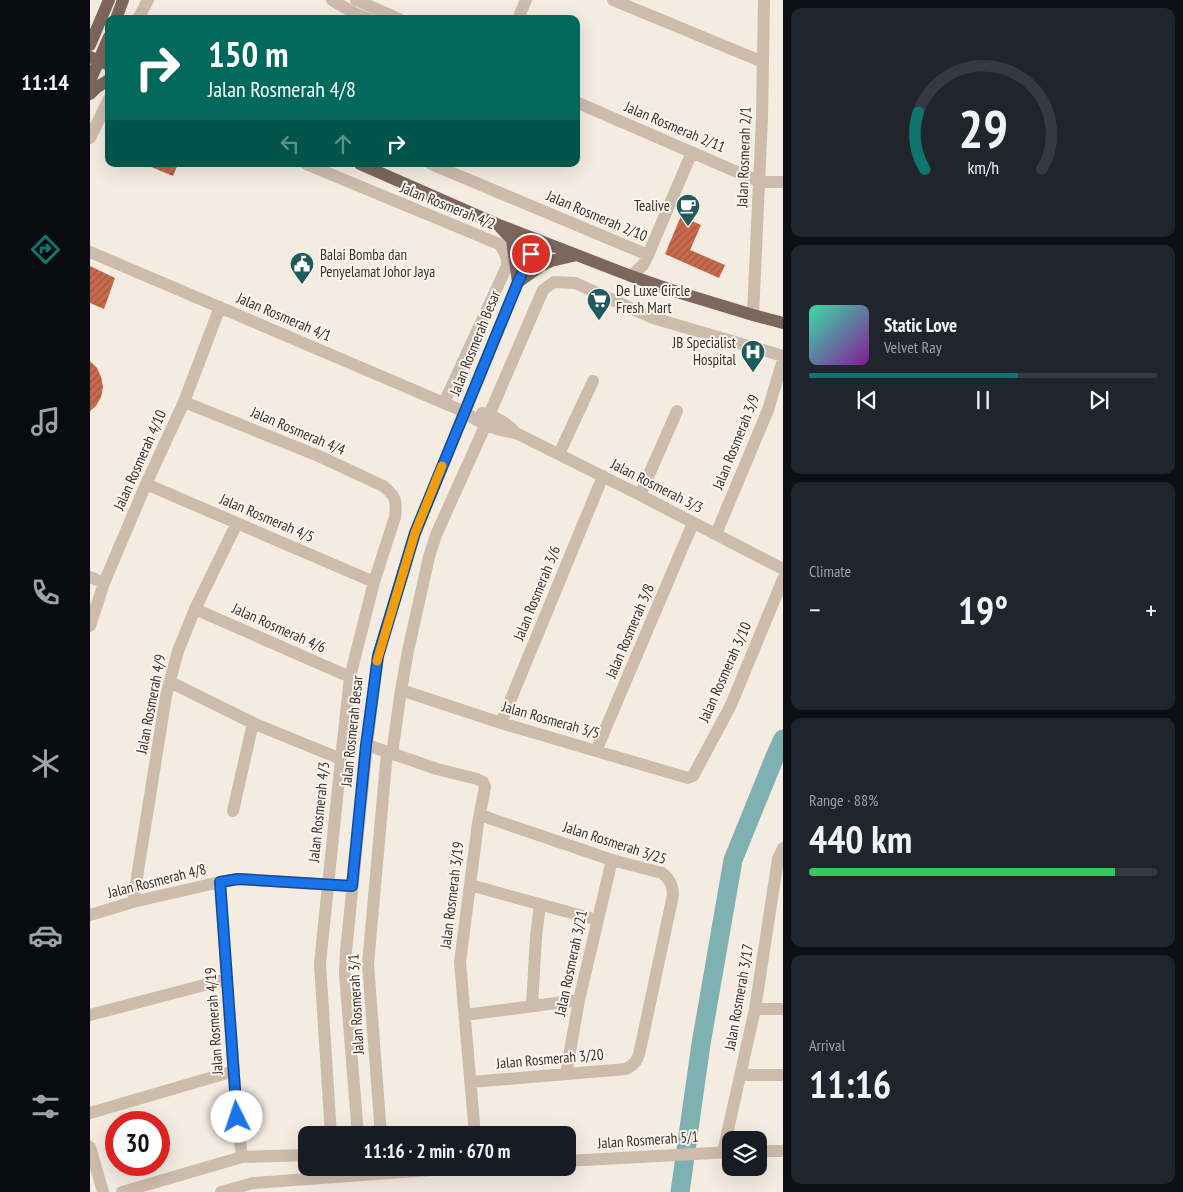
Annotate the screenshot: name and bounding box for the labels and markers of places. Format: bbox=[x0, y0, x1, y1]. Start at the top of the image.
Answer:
cafe icon: Tealive bbox=[675, 193, 701, 227]
place label: Tealive bbox=[634, 196, 670, 215]
pin bbox=[510, 233, 552, 275]
place label: Balai Bomba dan Penyelamat Johor Jaya bbox=[320, 245, 435, 281]
public building icon: Balai Bomba dan Penyelamat Johor Jaya bbox=[289, 251, 315, 285]
place label: De Luxe Circle Fresh Mart bbox=[616, 281, 690, 317]
supermarket icon: De Luxe Circle Fresh Mart bbox=[586, 287, 612, 321]
place label: JB Specialist Hospital bbox=[672, 333, 736, 369]
hospital icon: JB Specialist Hospital bbox=[740, 339, 766, 373]

